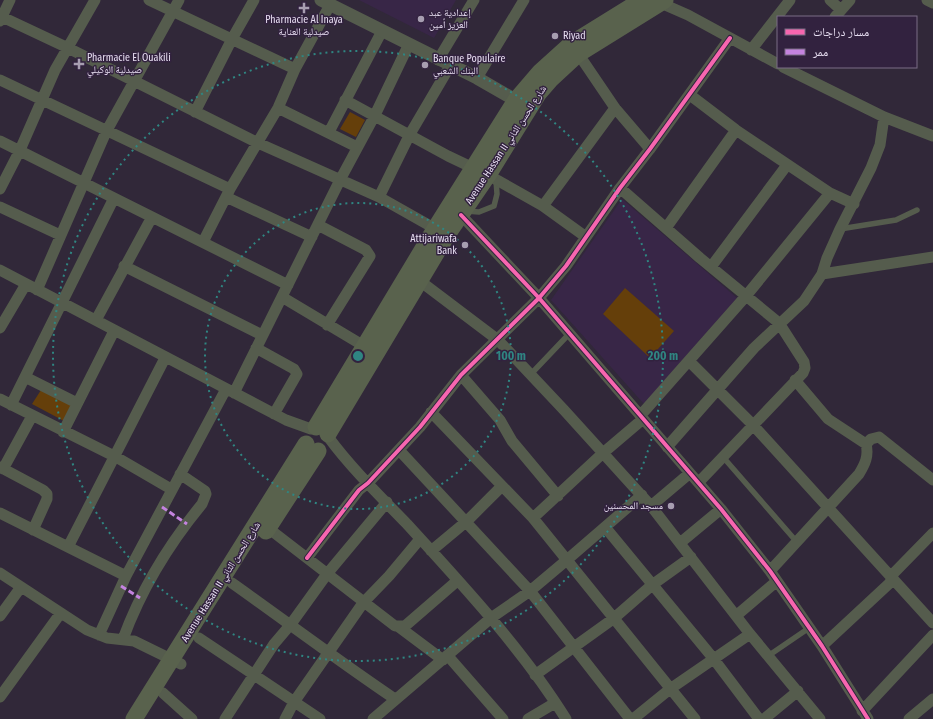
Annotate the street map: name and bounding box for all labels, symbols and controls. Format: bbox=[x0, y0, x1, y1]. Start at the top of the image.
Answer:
marker: Pharmacie Al Inaya صيدلية العناية bbox=[299, 3, 309, 13]
place label: إعدادية عبد العزيز أمين bbox=[429, 7, 471, 31]
place label: Pharmacie Al Inaya صيدلية العناية bbox=[265, 14, 343, 38]
marker: إعدادية عبد العزيز أمين bbox=[416, 14, 426, 24]
legend bbox=[777, 16, 917, 68]
text: مسار دراجات bbox=[813, 25, 869, 39]
place label: Riyad bbox=[563, 30, 586, 42]
marker: Riyad bbox=[550, 31, 560, 41]
text: ممر bbox=[812, 45, 828, 59]
place label: Pharmacie El Ouakili صيدلية الوكيلي bbox=[87, 52, 171, 78]
place label: Banque Populaire البنك الشعبي bbox=[433, 53, 505, 79]
marker: Pharmacie El Ouakili صيدلية الوكيلي bbox=[74, 59, 84, 69]
marker: Banque Populaire البنك الشعبي bbox=[420, 60, 430, 70]
street label: Avenue Hassan II شارع الحسن الثاني bbox=[463, 83, 551, 208]
place label: Attijariwafa Bank bbox=[410, 233, 457, 257]
marker: Attijariwafa Bank bbox=[460, 240, 470, 250]
centre of rings bbox=[351, 349, 365, 363]
text: 100 m bbox=[496, 349, 526, 363]
text: 200 m bbox=[647, 349, 678, 363]
place label: مسجد المحسنين bbox=[604, 500, 663, 512]
marker: مسجد المحسنين bbox=[666, 501, 676, 511]
street label: Avenue Hassan II شارع الحسن الثاني bbox=[179, 519, 265, 645]

